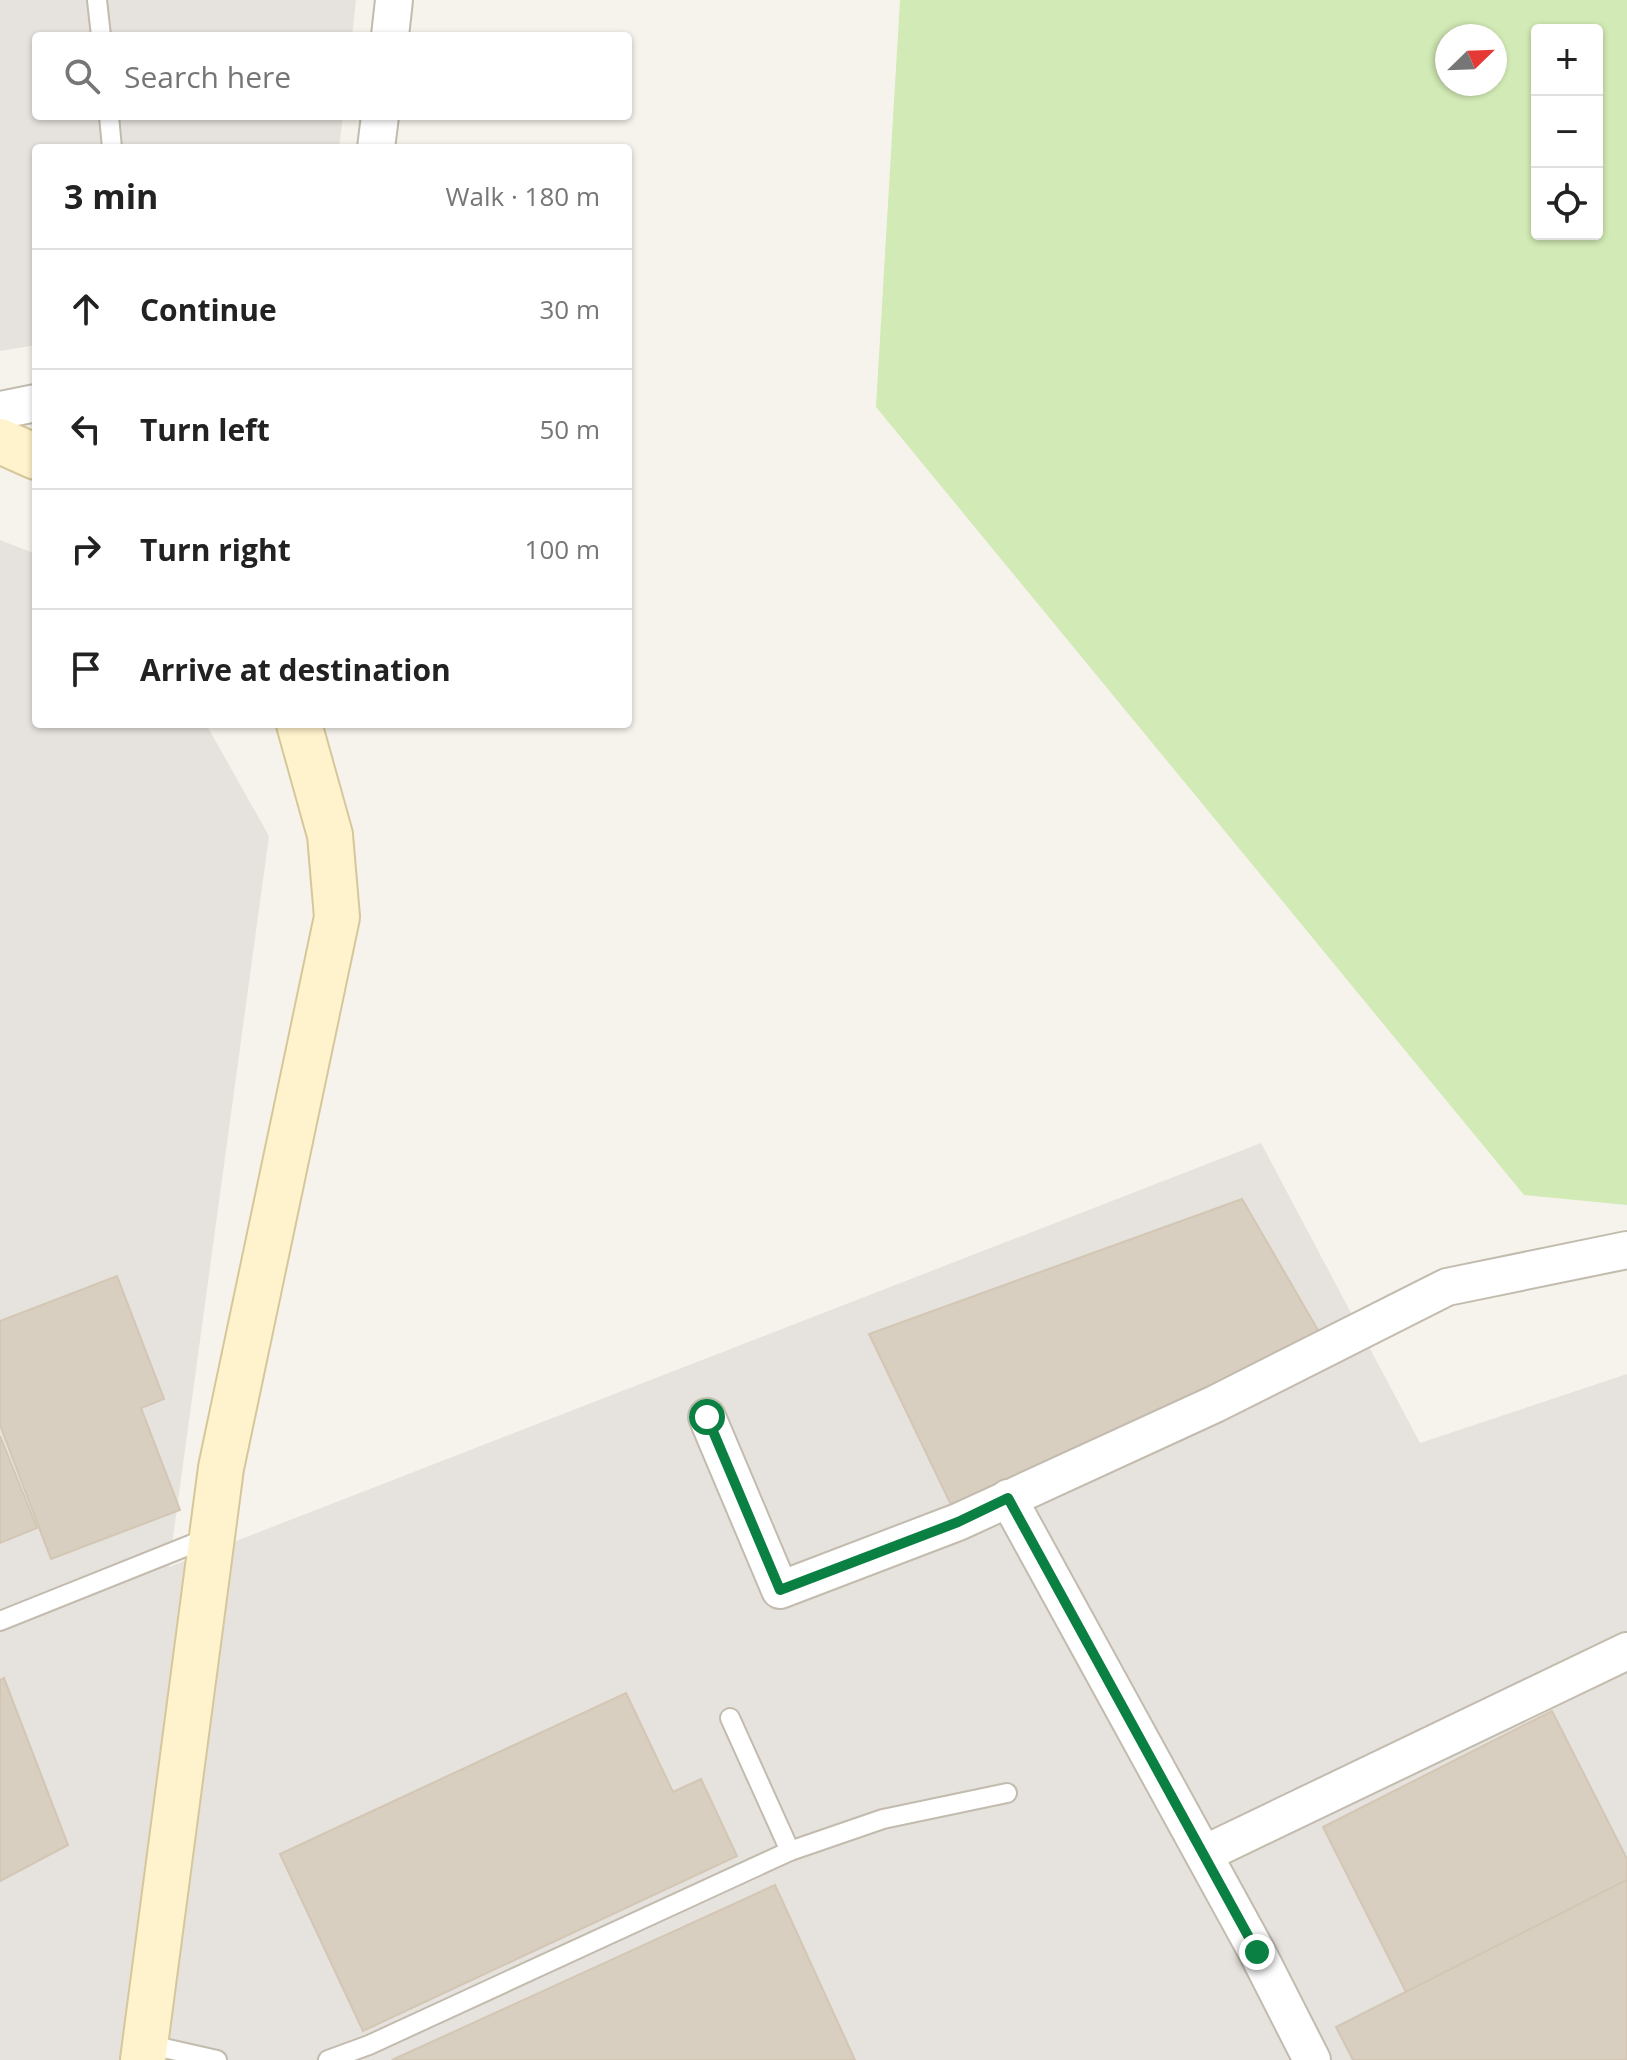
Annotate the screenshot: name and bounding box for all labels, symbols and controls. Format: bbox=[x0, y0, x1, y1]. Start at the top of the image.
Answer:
north arrow bbox=[1435, 24, 1507, 96]
map controls bbox=[1531, 24, 1603, 240]
button: + bbox=[1531, 24, 1603, 96]
search box bbox=[32, 32, 632, 120]
icon: search bbox=[60, 54, 104, 98]
text: Search here bbox=[124, 56, 291, 97]
button: − bbox=[1531, 96, 1603, 168]
button: locate bbox=[1531, 168, 1603, 240]
text: 3 min bbox=[64, 173, 158, 219]
text: Walk · 180 m bbox=[446, 178, 600, 214]
icon: ahead bbox=[64, 287, 108, 331]
text: Continue bbox=[140, 289, 277, 330]
text: 30 m bbox=[539, 291, 600, 327]
icon: left bbox=[64, 407, 108, 451]
text: Turn left bbox=[140, 409, 270, 450]
text: 50 m bbox=[539, 411, 600, 447]
icon: right bbox=[64, 527, 108, 571]
text: Turn right bbox=[140, 529, 291, 570]
text: 100 m bbox=[525, 531, 600, 567]
icon: arrive bbox=[64, 647, 108, 691]
text: Arrive at destination bbox=[140, 649, 451, 690]
route start bbox=[689, 1399, 725, 1435]
route end bbox=[1239, 1934, 1275, 1970]

